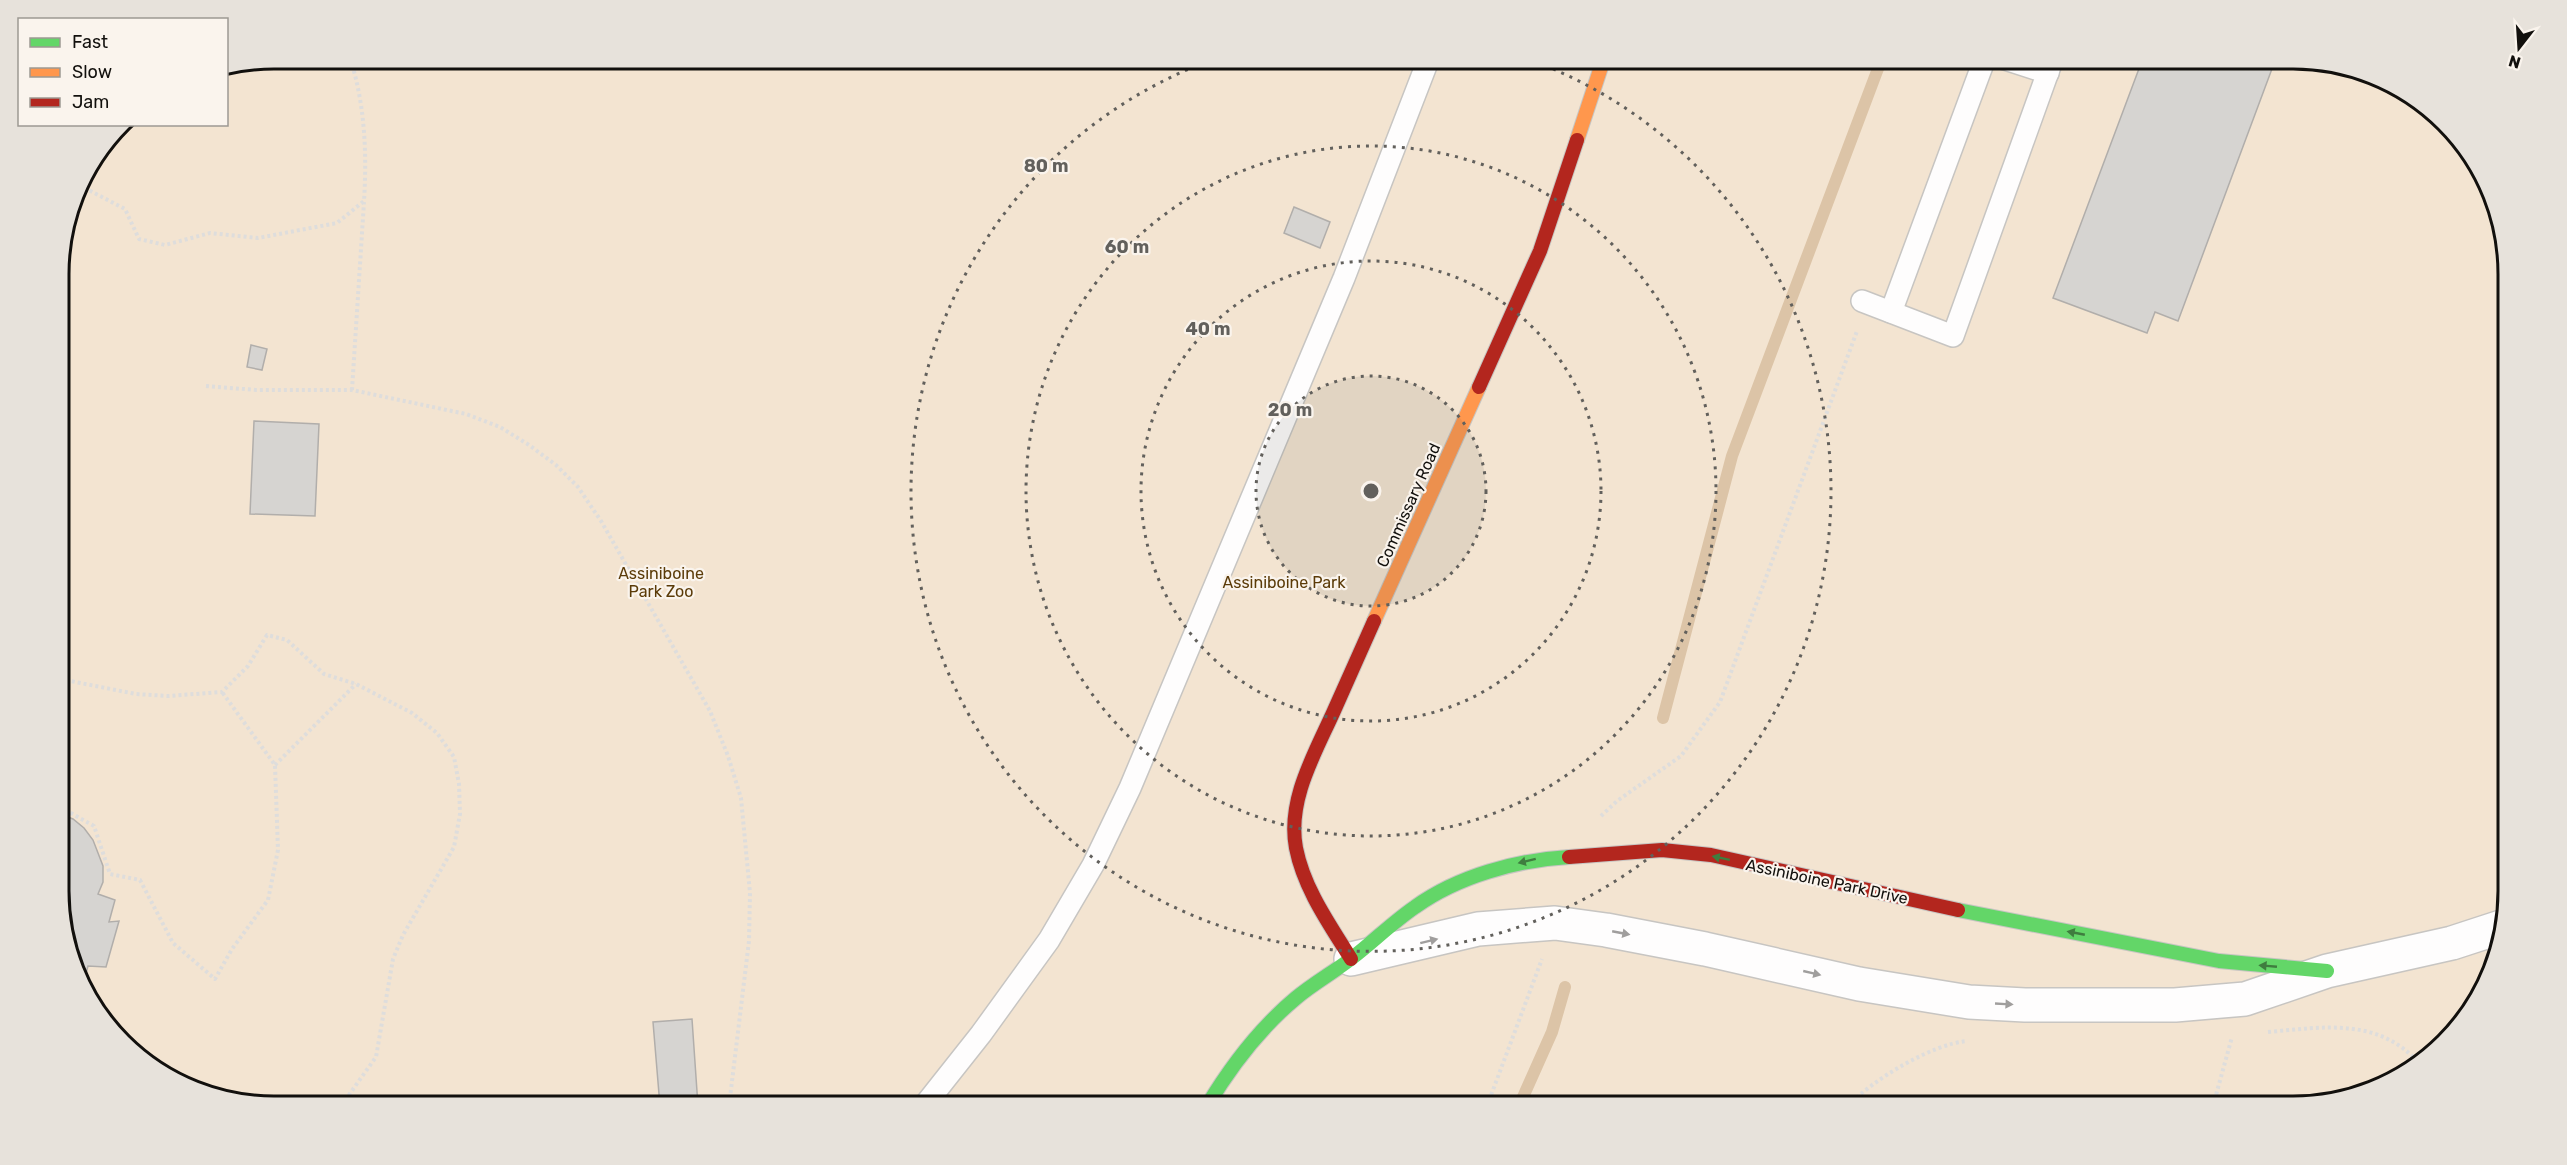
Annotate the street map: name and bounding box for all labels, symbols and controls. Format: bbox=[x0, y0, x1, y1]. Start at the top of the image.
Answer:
legend bbox=[18, 18, 228, 126]
north arrow bbox=[2489, 18, 2549, 78]
text: Fast bbox=[72, 31, 108, 53]
text: N bbox=[2506, 51, 2523, 73]
text: Slow bbox=[72, 61, 112, 83]
text: Jam bbox=[72, 91, 109, 113]
text: 80 m bbox=[1024, 155, 1068, 177]
text: 60 m bbox=[1105, 236, 1149, 258]
text: 40 m bbox=[1186, 318, 1230, 340]
text: 20 m bbox=[1268, 399, 1312, 421]
street label: Commissary Road bbox=[1373, 440, 1444, 570]
centre of rings bbox=[1361, 481, 1381, 501]
park label: Assiniboine Park Zoo bbox=[618, 564, 704, 601]
park label: Assiniboine Park bbox=[1223, 573, 1346, 592]
one-way arrow bbox=[1712, 852, 1730, 862]
street label: Assiniboine Park Drive bbox=[1744, 855, 1910, 908]
one-way arrow bbox=[1518, 857, 1536, 866]
one-way arrow bbox=[2067, 928, 2086, 937]
one-way arrow bbox=[1612, 929, 1631, 938]
one-way arrow bbox=[1419, 935, 1438, 945]
one-way arrow bbox=[2259, 961, 2278, 971]
one-way arrow bbox=[1803, 969, 1821, 979]
one-way arrow bbox=[1995, 999, 2014, 1008]

